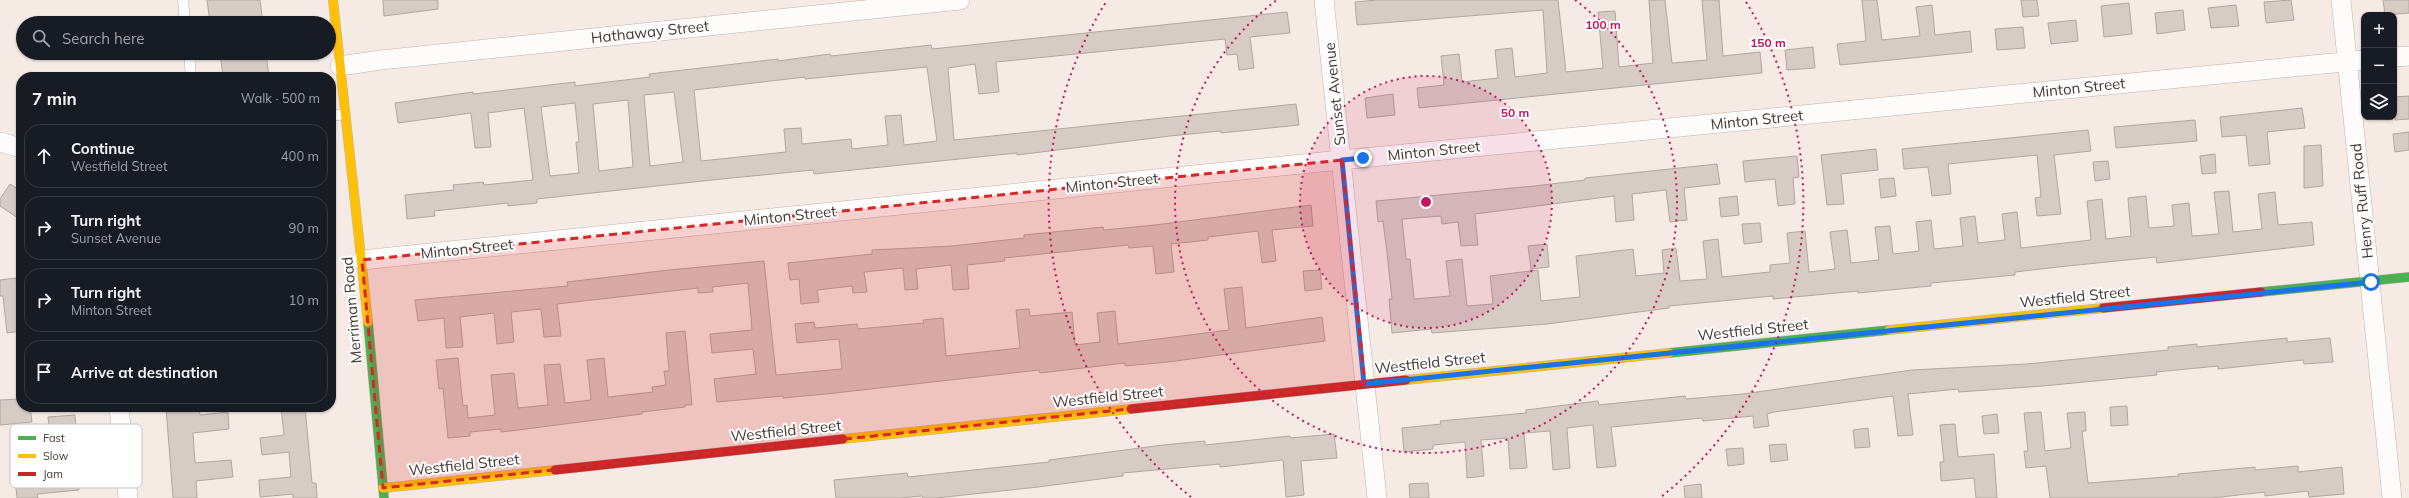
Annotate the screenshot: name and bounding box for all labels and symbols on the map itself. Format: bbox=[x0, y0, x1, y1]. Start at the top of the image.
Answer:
street label: Hathaway Street bbox=[590, 16, 710, 47]
text: 100 m bbox=[1585, 17, 1621, 32]
text: 150 m bbox=[1750, 35, 1786, 50]
street label: Sunset Avenue bbox=[1320, 41, 1349, 147]
street label: Minton Street bbox=[2032, 73, 2126, 102]
text: 50 m bbox=[1501, 105, 1529, 120]
street label: Minton Street bbox=[1710, 105, 1804, 134]
street label: Minton Street bbox=[1387, 136, 1481, 165]
street label: Henry Ruff Road bbox=[2346, 142, 2377, 260]
route end bbox=[1354, 149, 1372, 167]
street label: Minton Street bbox=[1065, 168, 1159, 197]
centre of rings bbox=[1419, 195, 1433, 209]
street label: Minton Street bbox=[743, 201, 837, 230]
street label: Minton Street bbox=[420, 234, 514, 263]
street label: Merriman Road bbox=[337, 256, 366, 364]
route start bbox=[2362, 273, 2380, 291]
street label: Westfield Street bbox=[2019, 281, 2131, 312]
street label: Westfield Street bbox=[1697, 314, 1809, 345]
street label: Westfield Street bbox=[1374, 347, 1486, 378]
street label: Westfield Street bbox=[1052, 381, 1164, 412]
street label: Westfield Street bbox=[730, 415, 842, 446]
legend bbox=[10, 424, 142, 488]
text: Fast bbox=[43, 431, 65, 445]
text: Slow bbox=[43, 449, 69, 463]
street label: Westfield Street bbox=[408, 449, 520, 480]
text: Jam bbox=[43, 467, 63, 481]

